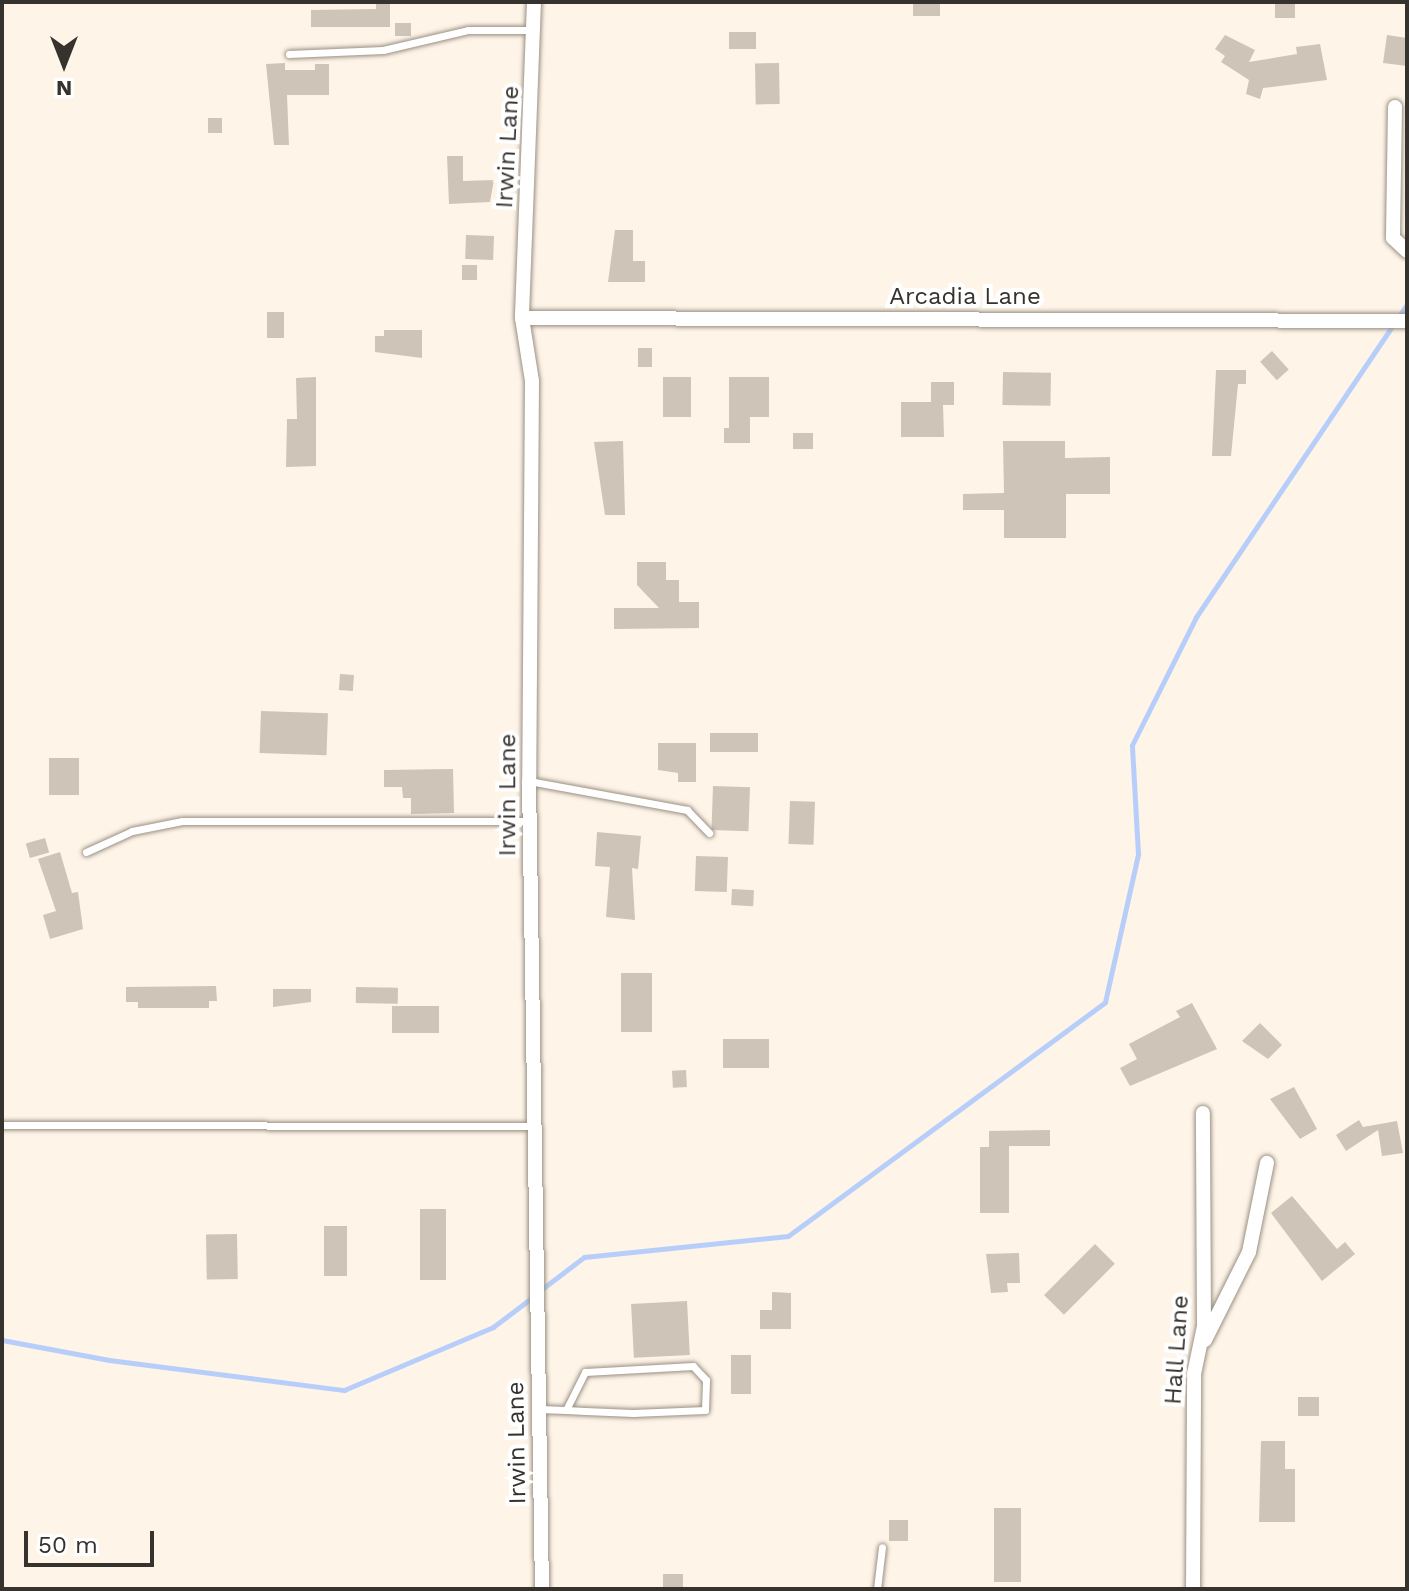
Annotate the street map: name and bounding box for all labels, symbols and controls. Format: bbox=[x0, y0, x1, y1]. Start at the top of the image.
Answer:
north arrow bbox=[24, 24, 104, 104]
text: N bbox=[56, 76, 72, 101]
street label: Irwin Lane bbox=[490, 85, 526, 209]
street label: Arcadia Lane bbox=[889, 283, 1041, 311]
street label: Irwin Lane bbox=[494, 734, 522, 856]
street label: Hall Lane bbox=[1159, 1294, 1195, 1406]
street label: Irwin Lane bbox=[502, 1381, 532, 1505]
scale bar bbox=[28, 1515, 158, 1565]
text: 50 m bbox=[38, 1531, 98, 1559]

